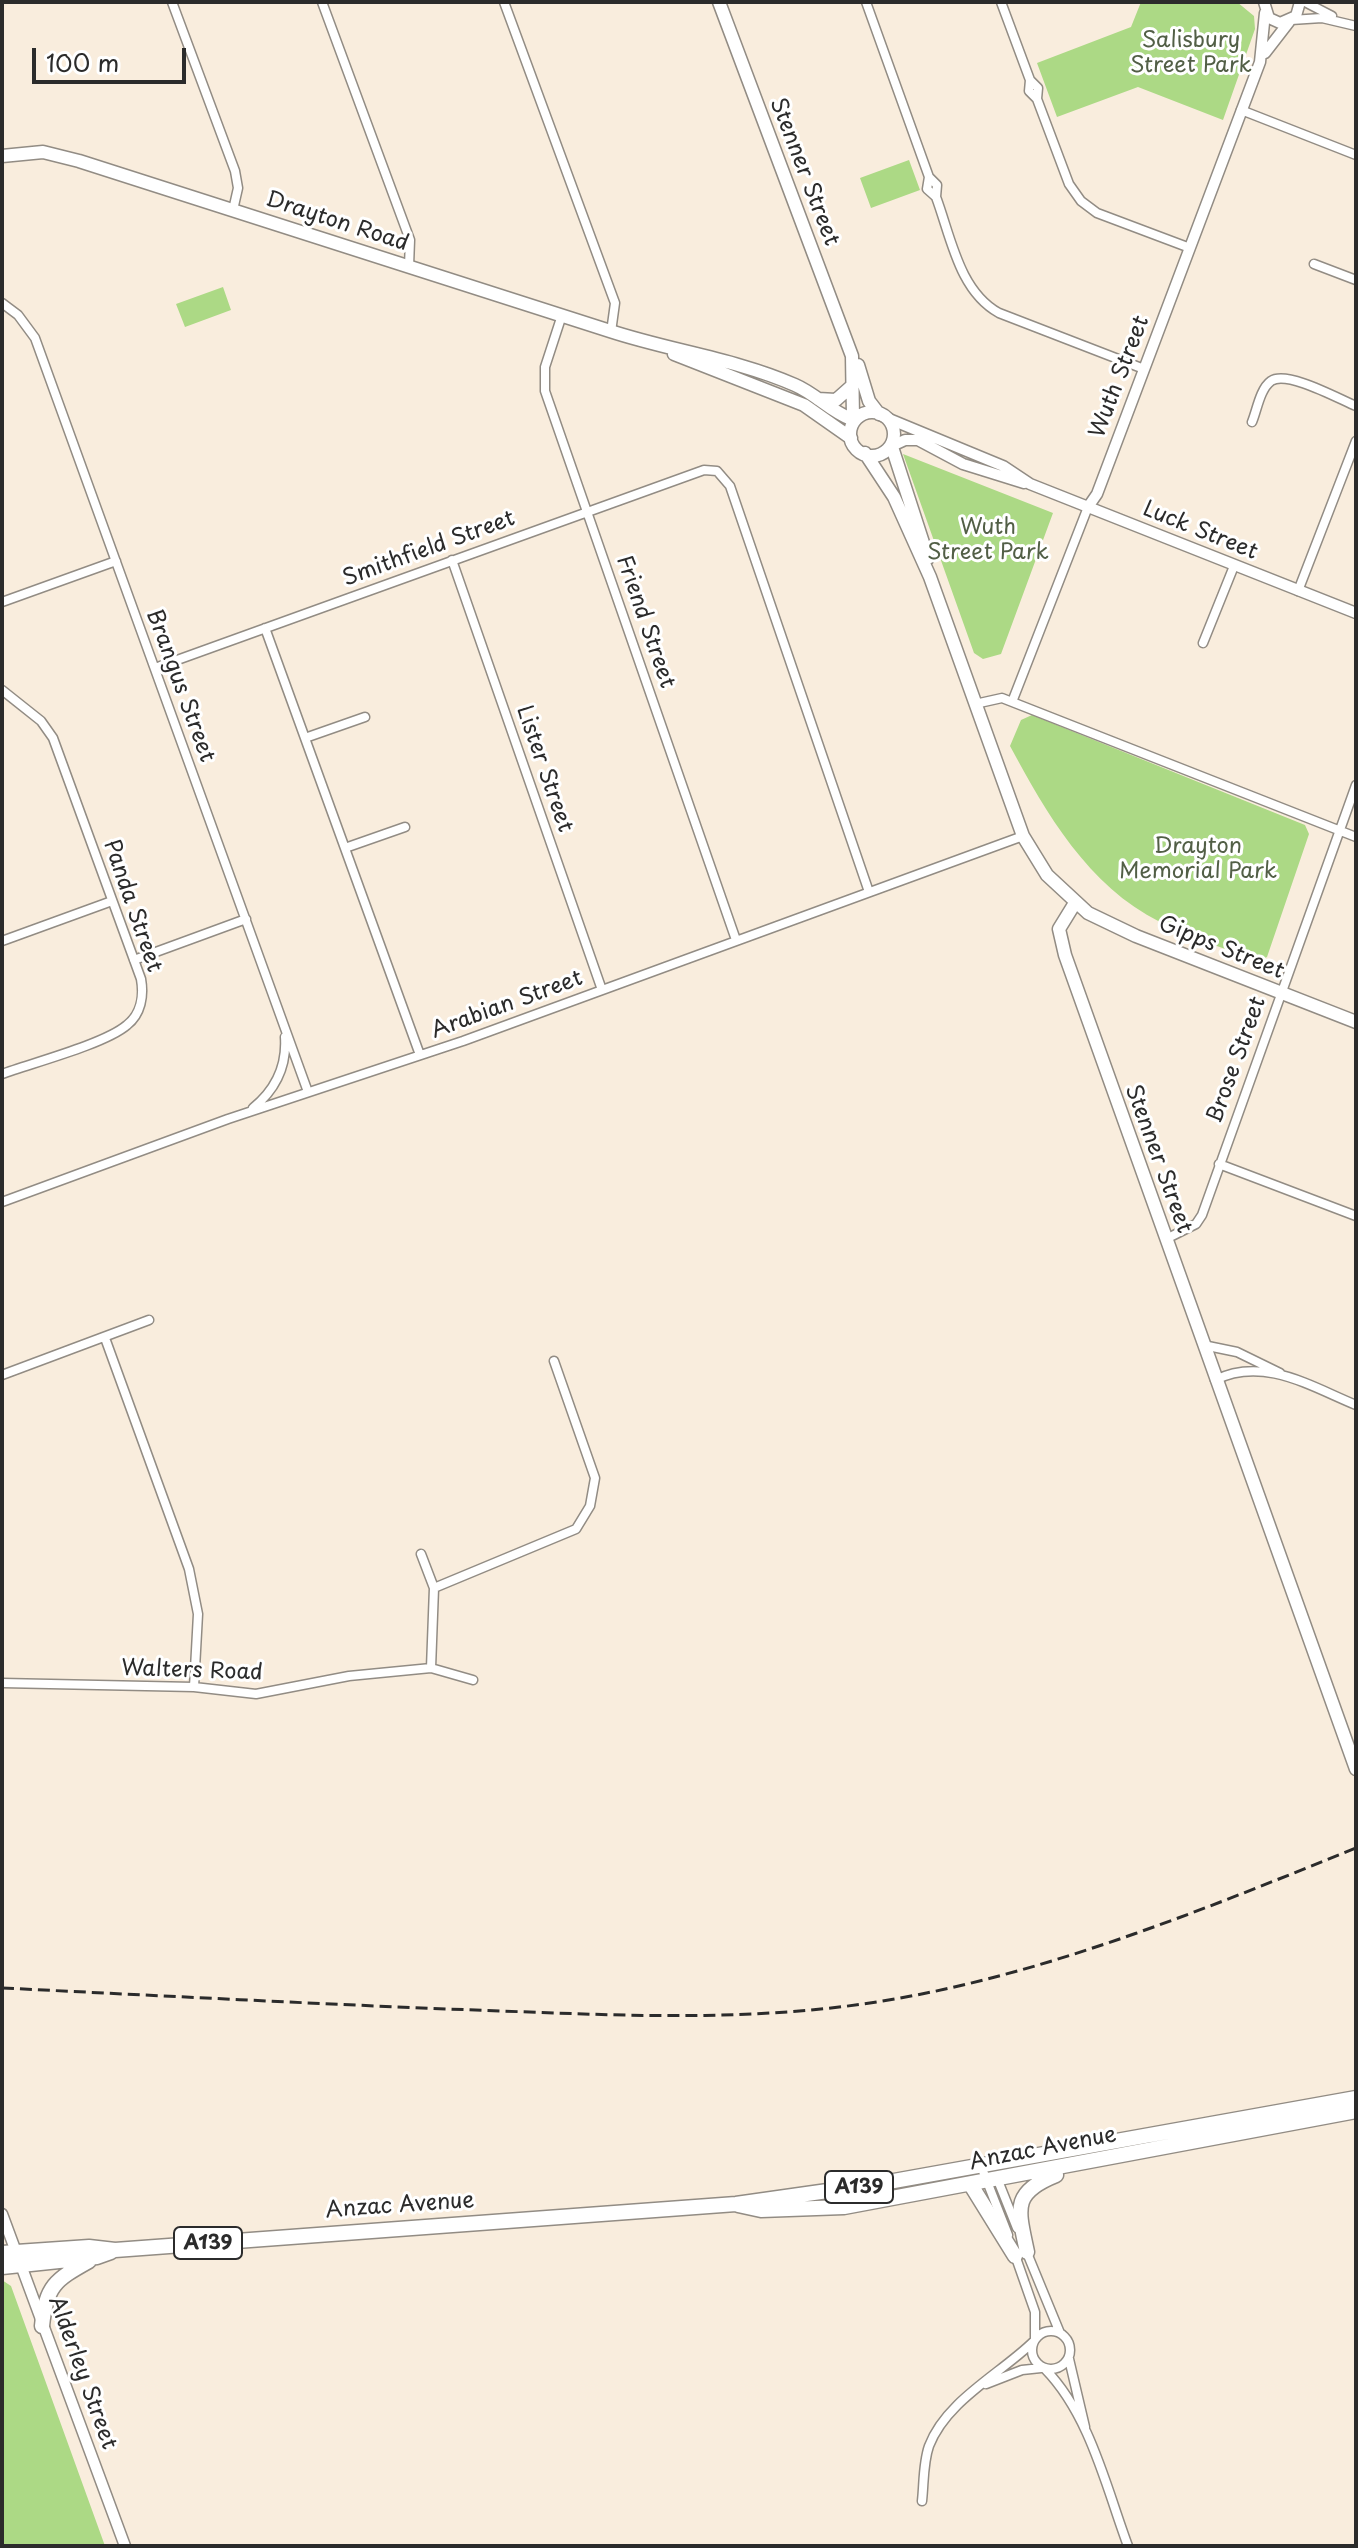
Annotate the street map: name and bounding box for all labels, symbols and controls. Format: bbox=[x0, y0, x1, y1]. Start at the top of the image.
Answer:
park label: Salisbury Street Park bbox=[1130, 28, 1252, 80]
scale bar bbox=[36, 32, 190, 82]
text: 100 m bbox=[46, 44, 119, 80]
street label: Stenner Street bbox=[764, 94, 844, 250]
street label: Drayton Road bbox=[262, 187, 412, 257]
street label: Wuth Street bbox=[1085, 312, 1155, 442]
street label: Luck Street bbox=[1139, 496, 1261, 566]
street label: Smithfield Street bbox=[339, 506, 519, 592]
park label: Wuth Street Park bbox=[927, 515, 1049, 566]
street label: Friend Street bbox=[610, 552, 680, 692]
street label: Brangus Street bbox=[140, 606, 220, 766]
street label: Lister Street bbox=[510, 702, 578, 836]
park label: Drayton Memorial Park bbox=[1119, 834, 1277, 886]
street label: Panda Street bbox=[97, 836, 167, 976]
street label: Gipps Street bbox=[1154, 911, 1288, 985]
street label: Arabian Street bbox=[428, 965, 586, 1045]
street label: Brose Street bbox=[1202, 993, 1272, 1127]
street label: Stenner Street bbox=[1119, 1081, 1197, 1237]
street label: Walters Road bbox=[121, 1655, 263, 1687]
street label: Anzac Avenue bbox=[967, 2122, 1119, 2176]
road number: A139 bbox=[825, 2171, 893, 2203]
street label: Anzac Avenue bbox=[325, 2188, 475, 2224]
road number: A139 bbox=[174, 2227, 242, 2259]
street label: Alderley Street bbox=[42, 2293, 122, 2453]

